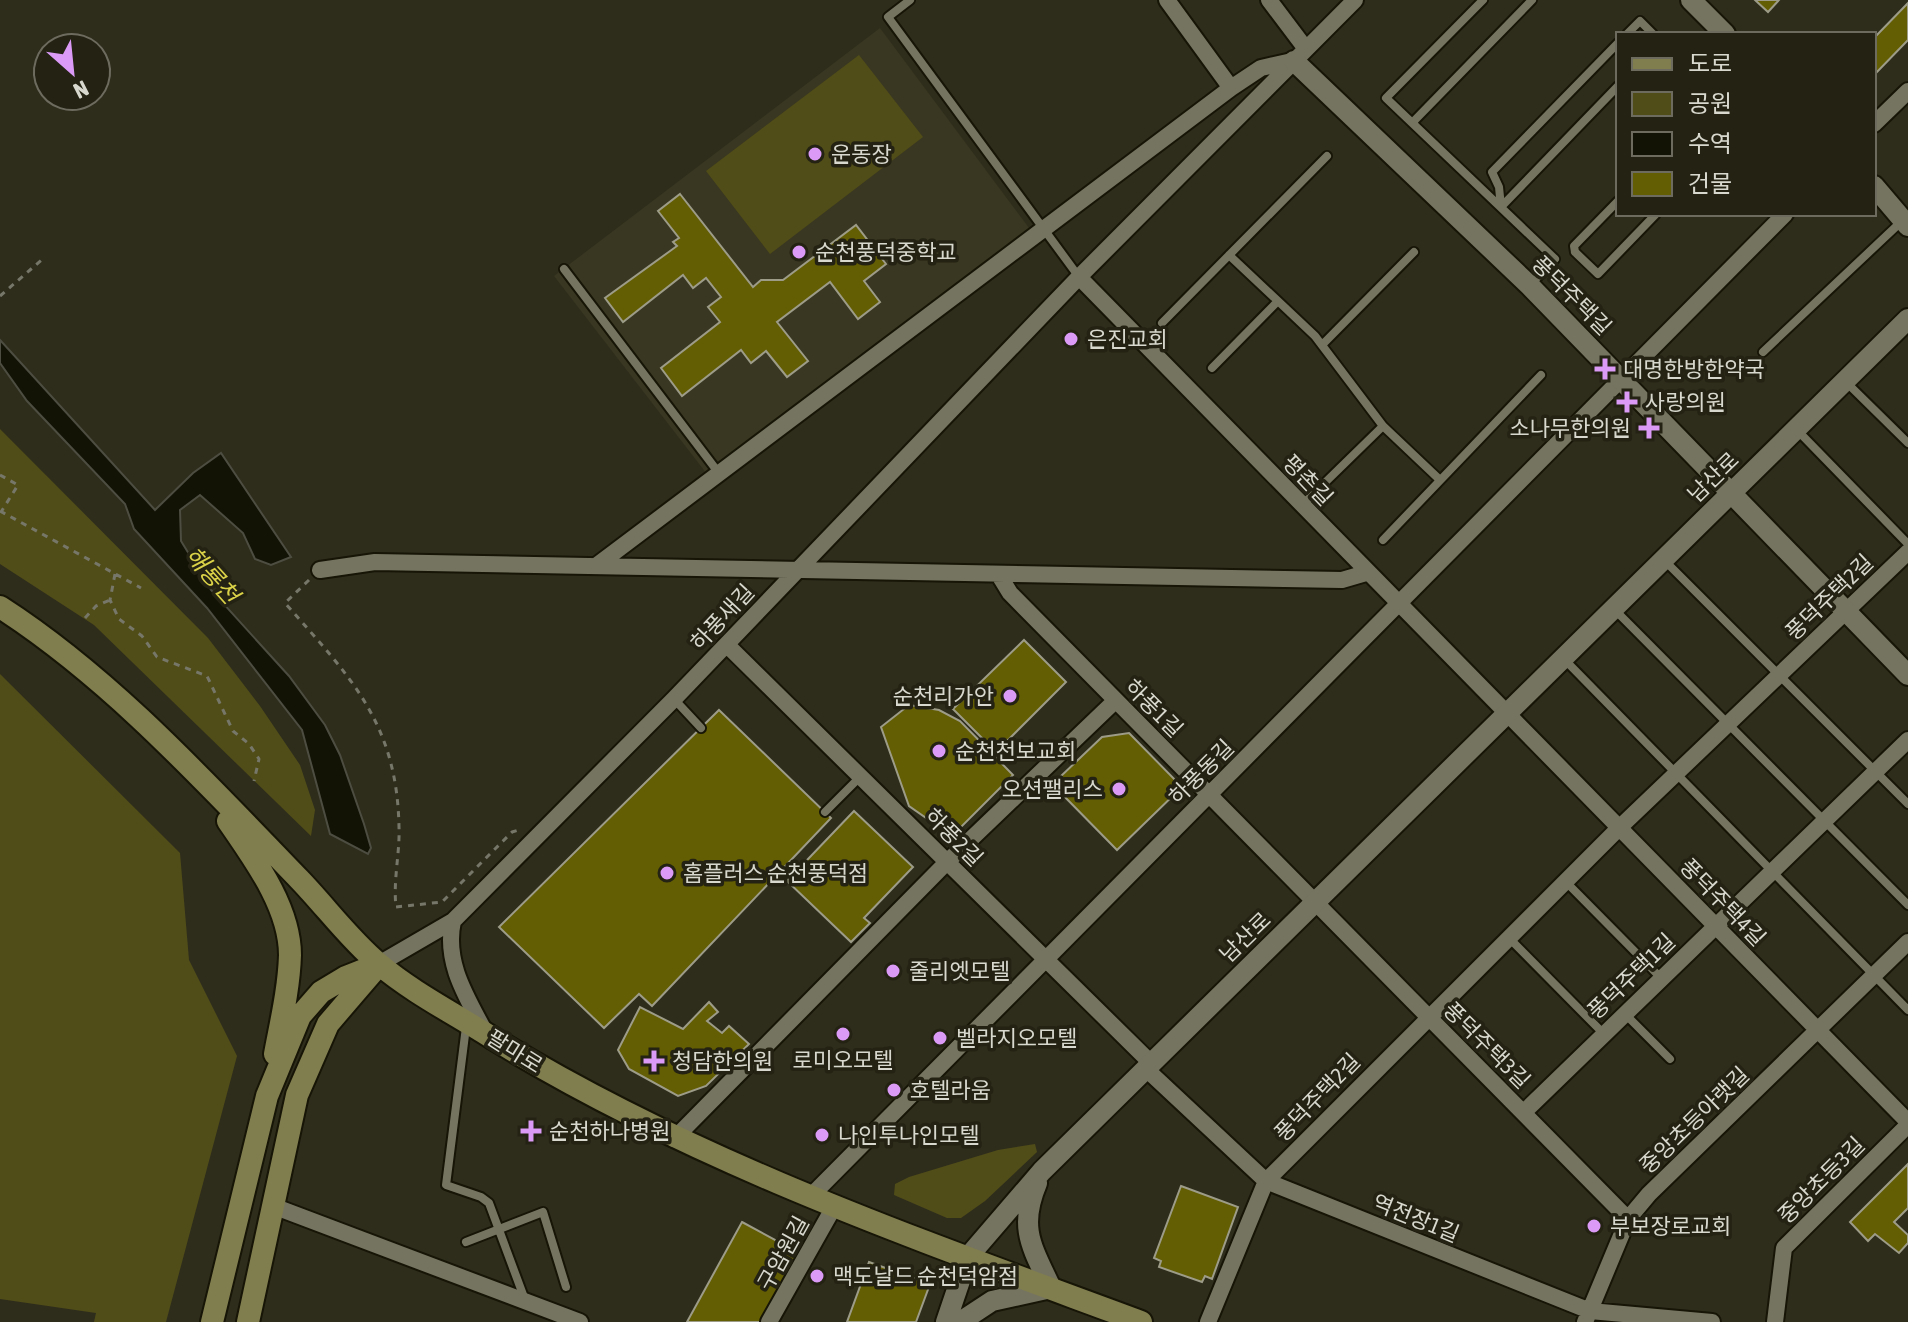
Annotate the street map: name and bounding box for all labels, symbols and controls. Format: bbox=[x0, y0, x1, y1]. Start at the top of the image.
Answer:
north arrow bbox=[32, 32, 112, 112]
legend bbox=[1616, 32, 1876, 216]
text: 도로 bbox=[1688, 50, 1732, 77]
text: N bbox=[69, 75, 93, 104]
text: 공원 bbox=[1688, 90, 1732, 117]
text: 수역 bbox=[1688, 130, 1732, 157]
place label: 운동장 bbox=[831, 141, 892, 167]
marker: 운동장 bbox=[806, 145, 824, 163]
text: 건물 bbox=[1688, 170, 1732, 197]
place label: 순천풍덕중학교 bbox=[815, 239, 957, 265]
marker: 순천풍덕중학교 bbox=[790, 243, 808, 261]
street label: 풍덕주택길 bbox=[1527, 250, 1617, 340]
place label: 은진교회 bbox=[1087, 326, 1168, 352]
marker: 은진교회 bbox=[1062, 330, 1080, 348]
place label: 대명한방한약국 bbox=[1623, 356, 1765, 382]
marker: 대명한방한약국 bbox=[1594, 358, 1616, 380]
place label: 사랑의원 bbox=[1645, 389, 1726, 415]
marker: 사랑의원 bbox=[1616, 391, 1638, 413]
place label: 소나무한의원 bbox=[1510, 415, 1631, 441]
marker: 소나무한의원 bbox=[1638, 417, 1660, 439]
street label: 남산로 bbox=[1682, 447, 1744, 507]
street label: 평촌길 bbox=[1278, 449, 1338, 511]
water label: 해룡천 bbox=[180, 541, 246, 611]
street label: 풍덕주택2길 bbox=[1780, 549, 1878, 645]
street label: 하풍새길 bbox=[685, 579, 759, 655]
street label: 하풍1길 bbox=[1120, 674, 1188, 742]
place label: 순천리가안 bbox=[893, 683, 994, 709]
marker: 순천리가안 bbox=[1001, 687, 1019, 705]
street label: 하풍동길 bbox=[1163, 734, 1239, 810]
place label: 순천천보교회 bbox=[955, 738, 1076, 764]
marker: 순천천보교회 bbox=[930, 742, 948, 760]
place label: 오션팰리스 bbox=[1002, 776, 1103, 802]
marker: 오션팰리스 bbox=[1110, 780, 1128, 798]
street label: 하풍2길 bbox=[920, 803, 988, 871]
street label: 풍덕주택4길 bbox=[1675, 853, 1771, 951]
place label: 홈플러스 순천풍덕점 bbox=[683, 860, 868, 886]
marker: 홈플러스 순천풍덕점 bbox=[658, 864, 676, 882]
street label: 남산로 bbox=[1214, 907, 1276, 967]
street label: 풍덕주택1길 bbox=[1582, 928, 1680, 1024]
place label: 줄리엣모텔 bbox=[909, 958, 1010, 984]
marker: 줄리엣모텔 bbox=[884, 962, 902, 980]
street label: 풍덕주택3길 bbox=[1438, 996, 1536, 1094]
street label: 팔마로 bbox=[482, 1024, 548, 1078]
marker: 로미오모텔 bbox=[834, 1025, 852, 1043]
place label: 벨라지오모텔 bbox=[956, 1025, 1077, 1051]
marker: 벨라지오모텔 bbox=[931, 1029, 949, 1047]
place label: 로미오모텔 bbox=[792, 1047, 894, 1073]
place label: 청담한의원 bbox=[672, 1048, 773, 1074]
street label: 풍덕주택2길 bbox=[1269, 1048, 1365, 1146]
marker: 청담한의원 bbox=[643, 1050, 665, 1072]
street label: 중앙초등아랫길 bbox=[1634, 1061, 1754, 1179]
place label: 호텔라움 bbox=[910, 1077, 991, 1103]
marker: 호텔라움 bbox=[885, 1081, 903, 1099]
place label: 순천하나병원 bbox=[549, 1118, 670, 1144]
marker: 순천하나병원 bbox=[520, 1120, 542, 1142]
place label: 나인투나인모텔 bbox=[838, 1122, 980, 1148]
marker: 나인투나인모텔 bbox=[813, 1126, 831, 1144]
street label: 중앙초등3길 bbox=[1772, 1131, 1870, 1229]
street label: 역전장1길 bbox=[1369, 1189, 1463, 1247]
street label: 구암원길 bbox=[752, 1211, 814, 1295]
place label: 부보장로교회 bbox=[1610, 1213, 1731, 1239]
marker: 부보장로교회 bbox=[1585, 1217, 1603, 1235]
place label: 맥도날드 순천덕암점 bbox=[833, 1263, 1018, 1289]
marker: 맥도날드 순천덕암점 bbox=[808, 1267, 826, 1285]

